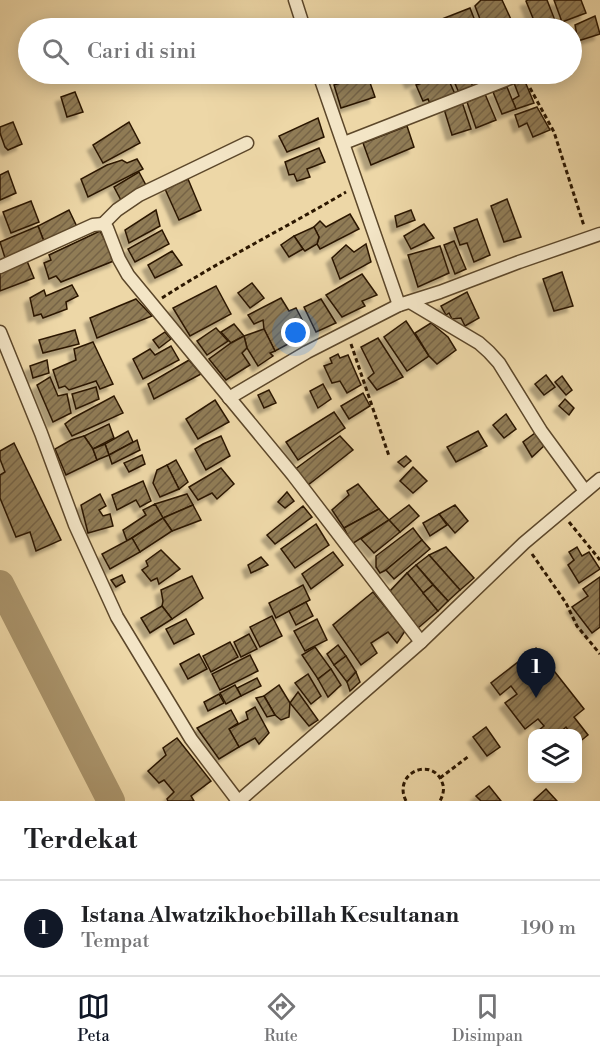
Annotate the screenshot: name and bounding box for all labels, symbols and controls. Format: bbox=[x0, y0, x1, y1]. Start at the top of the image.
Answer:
search box bbox=[18, 18, 582, 84]
icon: search bbox=[39, 35, 72, 68]
text: Cari di sini bbox=[87, 38, 197, 65]
your location bbox=[281, 318, 310, 347]
pin: 1 bbox=[516, 648, 556, 698]
map controls bbox=[528, 729, 582, 783]
button: layers bbox=[528, 729, 582, 783]
text: Terdekat bbox=[24, 824, 137, 856]
text: Istana Alwatzikhoebillah Kesultanan bbox=[81, 902, 459, 929]
text: 1 bbox=[39, 916, 48, 941]
text: 190 m bbox=[521, 916, 576, 941]
text: Tempat bbox=[81, 929, 150, 954]
tab: Peta bbox=[77, 990, 110, 1046]
tab: Rute bbox=[264, 990, 298, 1046]
tab: Disimpan bbox=[452, 990, 523, 1046]

